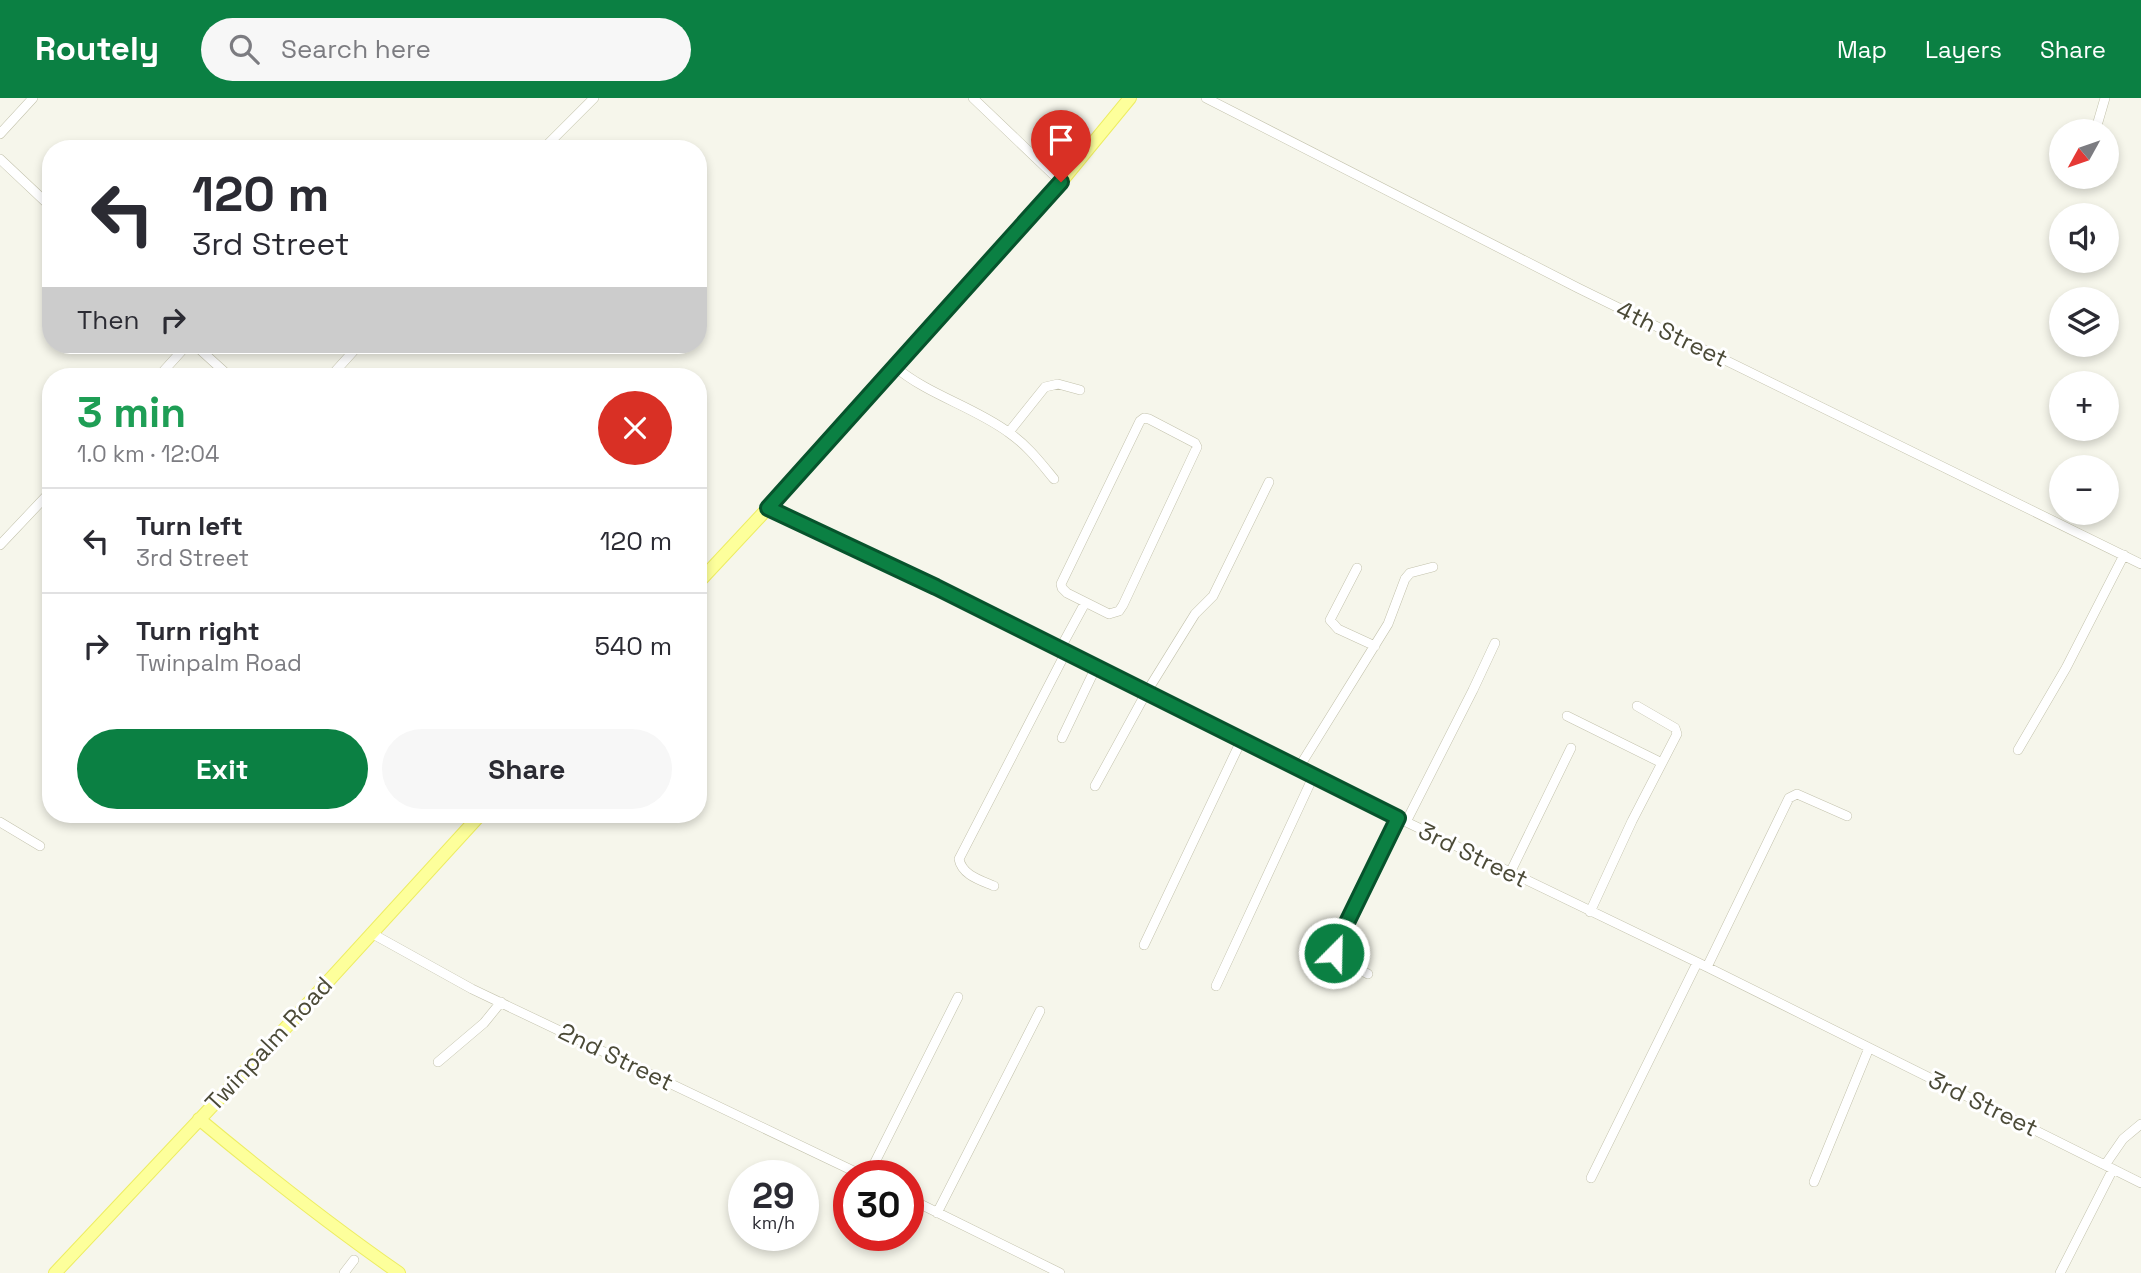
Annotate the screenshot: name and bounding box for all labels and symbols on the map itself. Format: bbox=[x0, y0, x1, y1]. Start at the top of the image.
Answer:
pin bbox=[1031, 110, 1091, 182]
north arrow bbox=[2049, 119, 2119, 189]
street label: 4th Street bbox=[1611, 293, 1733, 374]
street label: 3rd Street bbox=[1413, 815, 1533, 894]
position arrow bbox=[1297, 916, 1371, 990]
street label: Twinpalm Road bbox=[198, 970, 339, 1117]
street label: 2nd Street bbox=[554, 1015, 679, 1098]
street label: 3rd Street bbox=[1923, 1064, 2043, 1143]
speed limit sign: 30 bbox=[833, 1160, 924, 1251]

